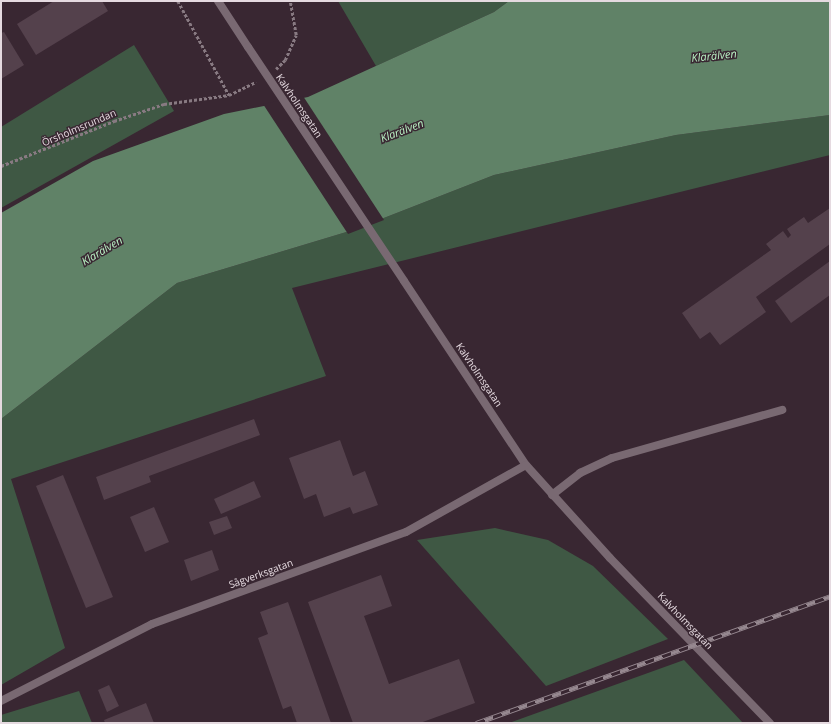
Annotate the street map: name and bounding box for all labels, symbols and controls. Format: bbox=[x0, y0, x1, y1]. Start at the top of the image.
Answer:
water label: Klarälven bbox=[691, 47, 737, 65]
street label: Kalvholmsgatan bbox=[273, 72, 325, 140]
street label: Örsholmsrundan bbox=[40, 107, 118, 149]
water label: Klarälven bbox=[378, 117, 426, 145]
water label: Klarälven bbox=[79, 234, 125, 268]
street label: Kalvholmsgatan bbox=[453, 341, 505, 409]
street label: Sågverksgatan bbox=[227, 557, 295, 591]
street label: Kalvholmsgatan bbox=[655, 590, 715, 652]

